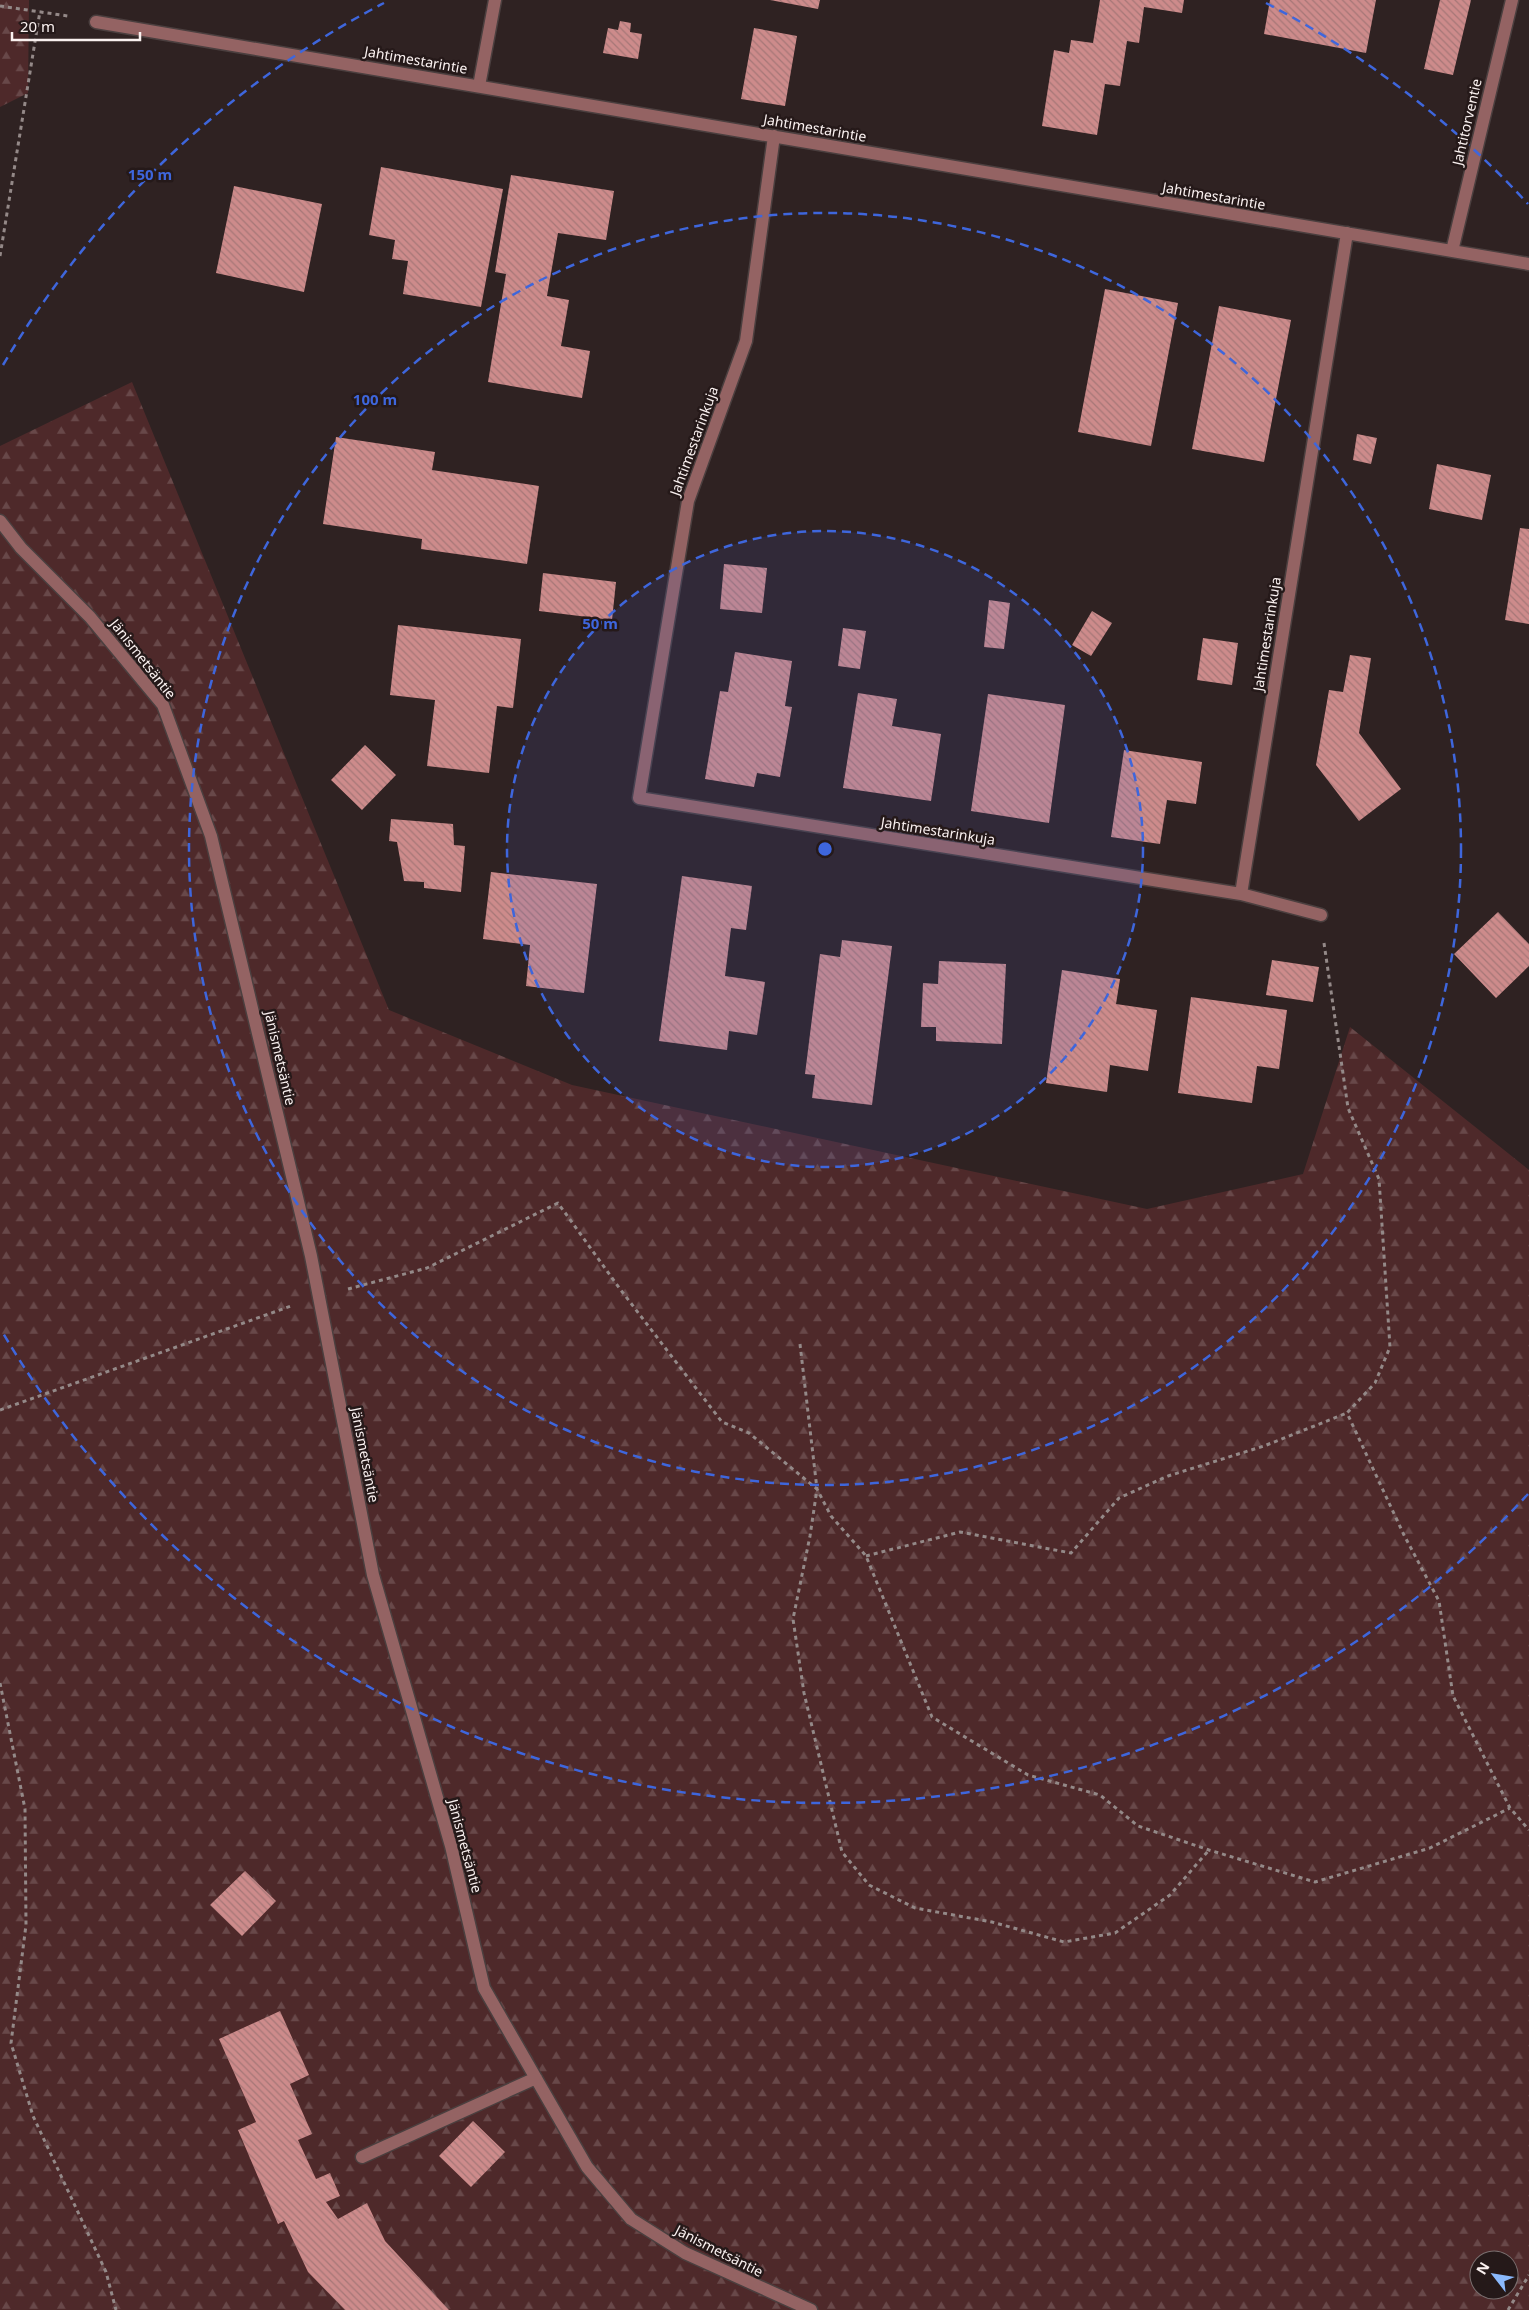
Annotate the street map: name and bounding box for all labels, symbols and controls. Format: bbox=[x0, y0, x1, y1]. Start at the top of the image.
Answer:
scale bar bbox=[12, 10, 140, 42]
text: 20 m bbox=[20, 16, 55, 36]
street label: Jahtimestarintie bbox=[361, 41, 469, 78]
street label: Jahtitorventie bbox=[1447, 77, 1486, 169]
street label: Jahtimestarintie bbox=[760, 109, 868, 146]
text: 150 m bbox=[128, 164, 172, 184]
street label: Jahtimestarintie bbox=[1159, 177, 1267, 214]
street label: Jahtimestarinkuja bbox=[664, 383, 722, 500]
text: 100 m bbox=[353, 389, 397, 409]
street label: Jahtimestarinkuja bbox=[1248, 576, 1285, 694]
street label: Jänismetsäntie bbox=[105, 613, 181, 703]
text: 50 m bbox=[582, 613, 618, 633]
street label: Jahtimestarinkuja bbox=[878, 812, 996, 849]
centre of rings bbox=[816, 840, 834, 858]
street label: Jänismetsäntie bbox=[260, 1007, 301, 1107]
street label: Jänismetsäntie bbox=[347, 1404, 384, 1504]
street label: Jänismetsäntie bbox=[443, 1795, 487, 1895]
street label: Jänismetsäntie bbox=[670, 2219, 767, 2281]
north arrow bbox=[1469, 2250, 1519, 2300]
text: N bbox=[1471, 2258, 1494, 2278]

